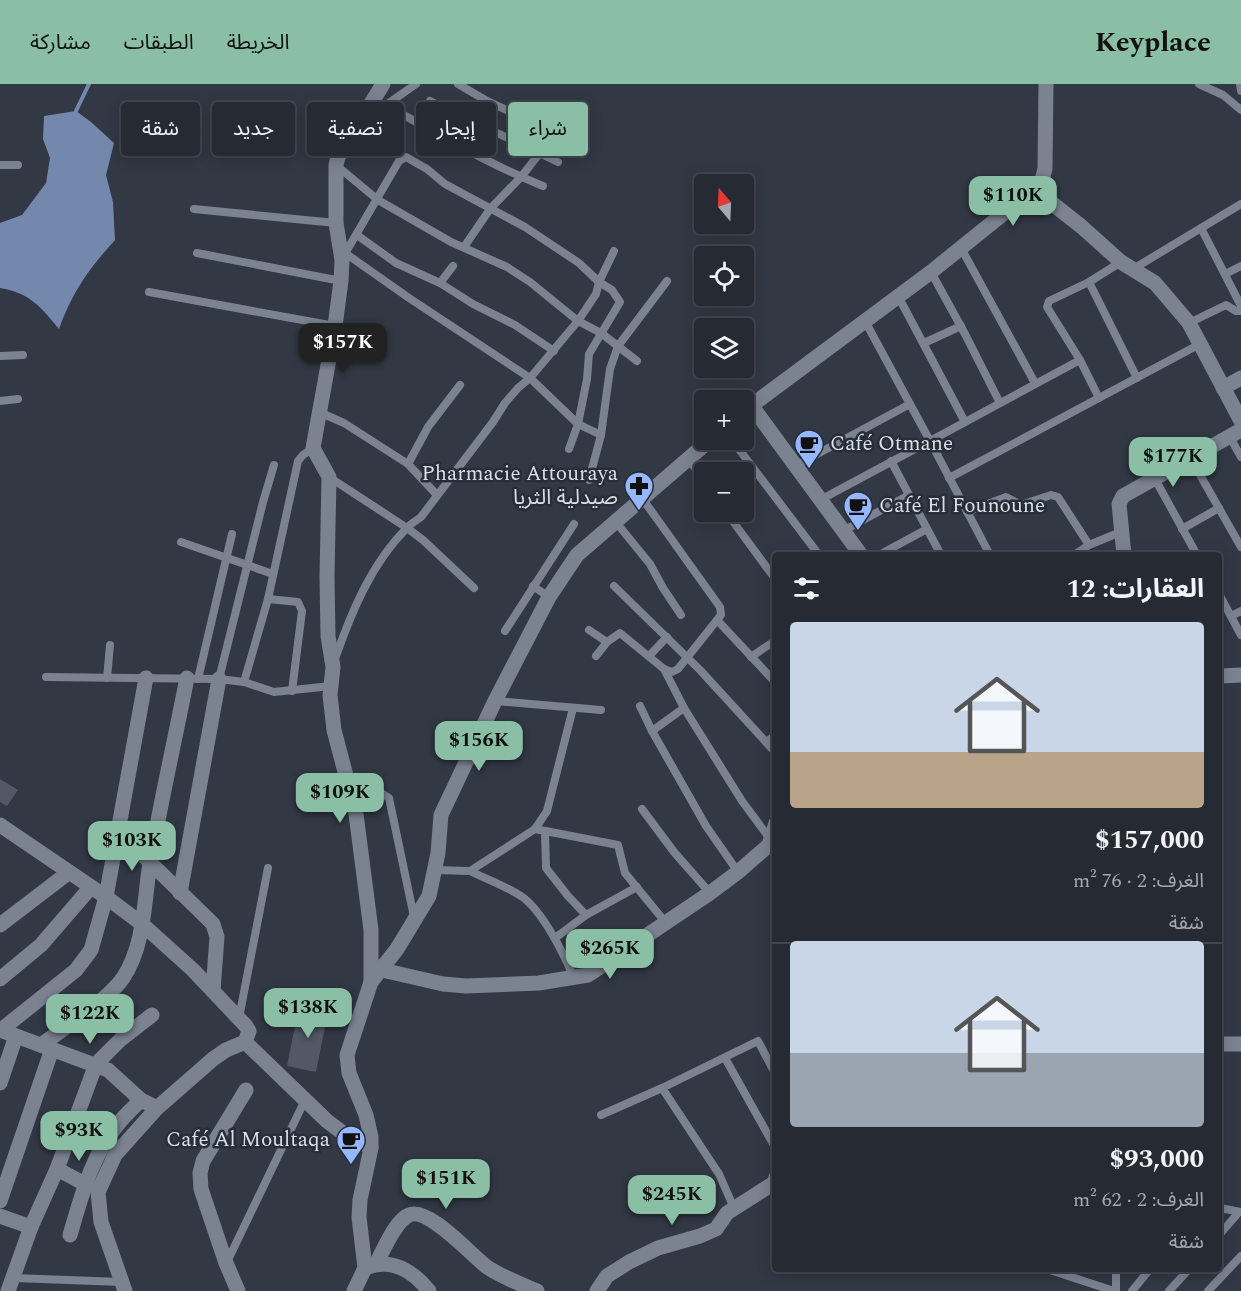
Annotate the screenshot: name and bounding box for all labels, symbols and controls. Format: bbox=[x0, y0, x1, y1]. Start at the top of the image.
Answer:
text: Keyplace bbox=[1095, 21, 1211, 64]
text: مشاركة bbox=[30, 27, 91, 59]
text: الطبقات bbox=[124, 27, 194, 59]
text: الخريطة bbox=[227, 27, 290, 59]
chip: شقة bbox=[121, 102, 200, 156]
chip: جديد bbox=[212, 102, 295, 156]
chip: تصفية bbox=[307, 102, 404, 156]
chip: إيجار bbox=[416, 102, 496, 156]
chip: شراء bbox=[508, 102, 588, 156]
north arrow bbox=[694, 174, 754, 234]
map controls bbox=[694, 174, 754, 522]
pin: $110K bbox=[971, 176, 1055, 227]
text: $110K bbox=[983, 180, 1043, 210]
button: locate bbox=[694, 246, 754, 306]
button: layers bbox=[694, 318, 754, 378]
pin: $157K bbox=[301, 323, 385, 374]
text: $157K bbox=[313, 327, 373, 357]
button: + bbox=[694, 390, 754, 450]
cafe icon: Café Otmane bbox=[793, 428, 825, 470]
place label: Café Otmane bbox=[830, 428, 953, 460]
pin: $177K bbox=[1131, 437, 1215, 488]
text: $177K bbox=[1143, 441, 1203, 471]
place label: Pharmacie Attouraya صيدلية الثريا bbox=[421, 458, 619, 514]
button: − bbox=[694, 462, 754, 522]
pharmacy icon: Pharmacie Attouraya صيدلية الثريا bbox=[623, 470, 655, 512]
cafe icon: Café El Founoune bbox=[842, 490, 874, 532]
place label: Café El Founoune bbox=[879, 490, 1045, 522]
text: العقارات: 12 bbox=[1066, 569, 1204, 609]
icon: filters bbox=[790, 572, 823, 605]
icon: home bbox=[943, 661, 1051, 769]
pin: $156K bbox=[437, 721, 521, 772]
text: $156K bbox=[449, 725, 509, 755]
pin: $109K bbox=[298, 773, 382, 824]
text: $109K bbox=[310, 777, 370, 807]
text: $157,000 bbox=[1095, 820, 1204, 860]
pin: $103K bbox=[90, 821, 174, 872]
text: $103K bbox=[102, 825, 162, 855]
text: الغرف: 2 · 76 m² bbox=[1073, 866, 1204, 896]
text: شقة bbox=[1169, 908, 1204, 938]
pin: $265K bbox=[568, 929, 652, 980]
text: $265K bbox=[580, 933, 640, 963]
icon: home bbox=[943, 980, 1051, 1088]
pin: $138K bbox=[266, 988, 350, 1039]
text: $138K bbox=[278, 992, 338, 1022]
pin: $122K bbox=[48, 994, 132, 1045]
text: $122K bbox=[60, 998, 120, 1028]
pin: $93K bbox=[43, 1111, 115, 1162]
text: $93K bbox=[54, 1115, 104, 1145]
place label: Café Al Moultaqa bbox=[166, 1124, 331, 1156]
cafe icon: Café Al Moultaqa bbox=[335, 1124, 367, 1166]
text: $93,000 bbox=[1110, 1139, 1204, 1179]
pin: $151K bbox=[404, 1159, 488, 1210]
text: $151K bbox=[416, 1163, 476, 1193]
pin: $245K bbox=[630, 1175, 714, 1226]
text: $245K bbox=[642, 1179, 702, 1209]
text: الغرف: 2 · 62 m² bbox=[1073, 1185, 1204, 1215]
text: شقة bbox=[1169, 1227, 1204, 1257]

